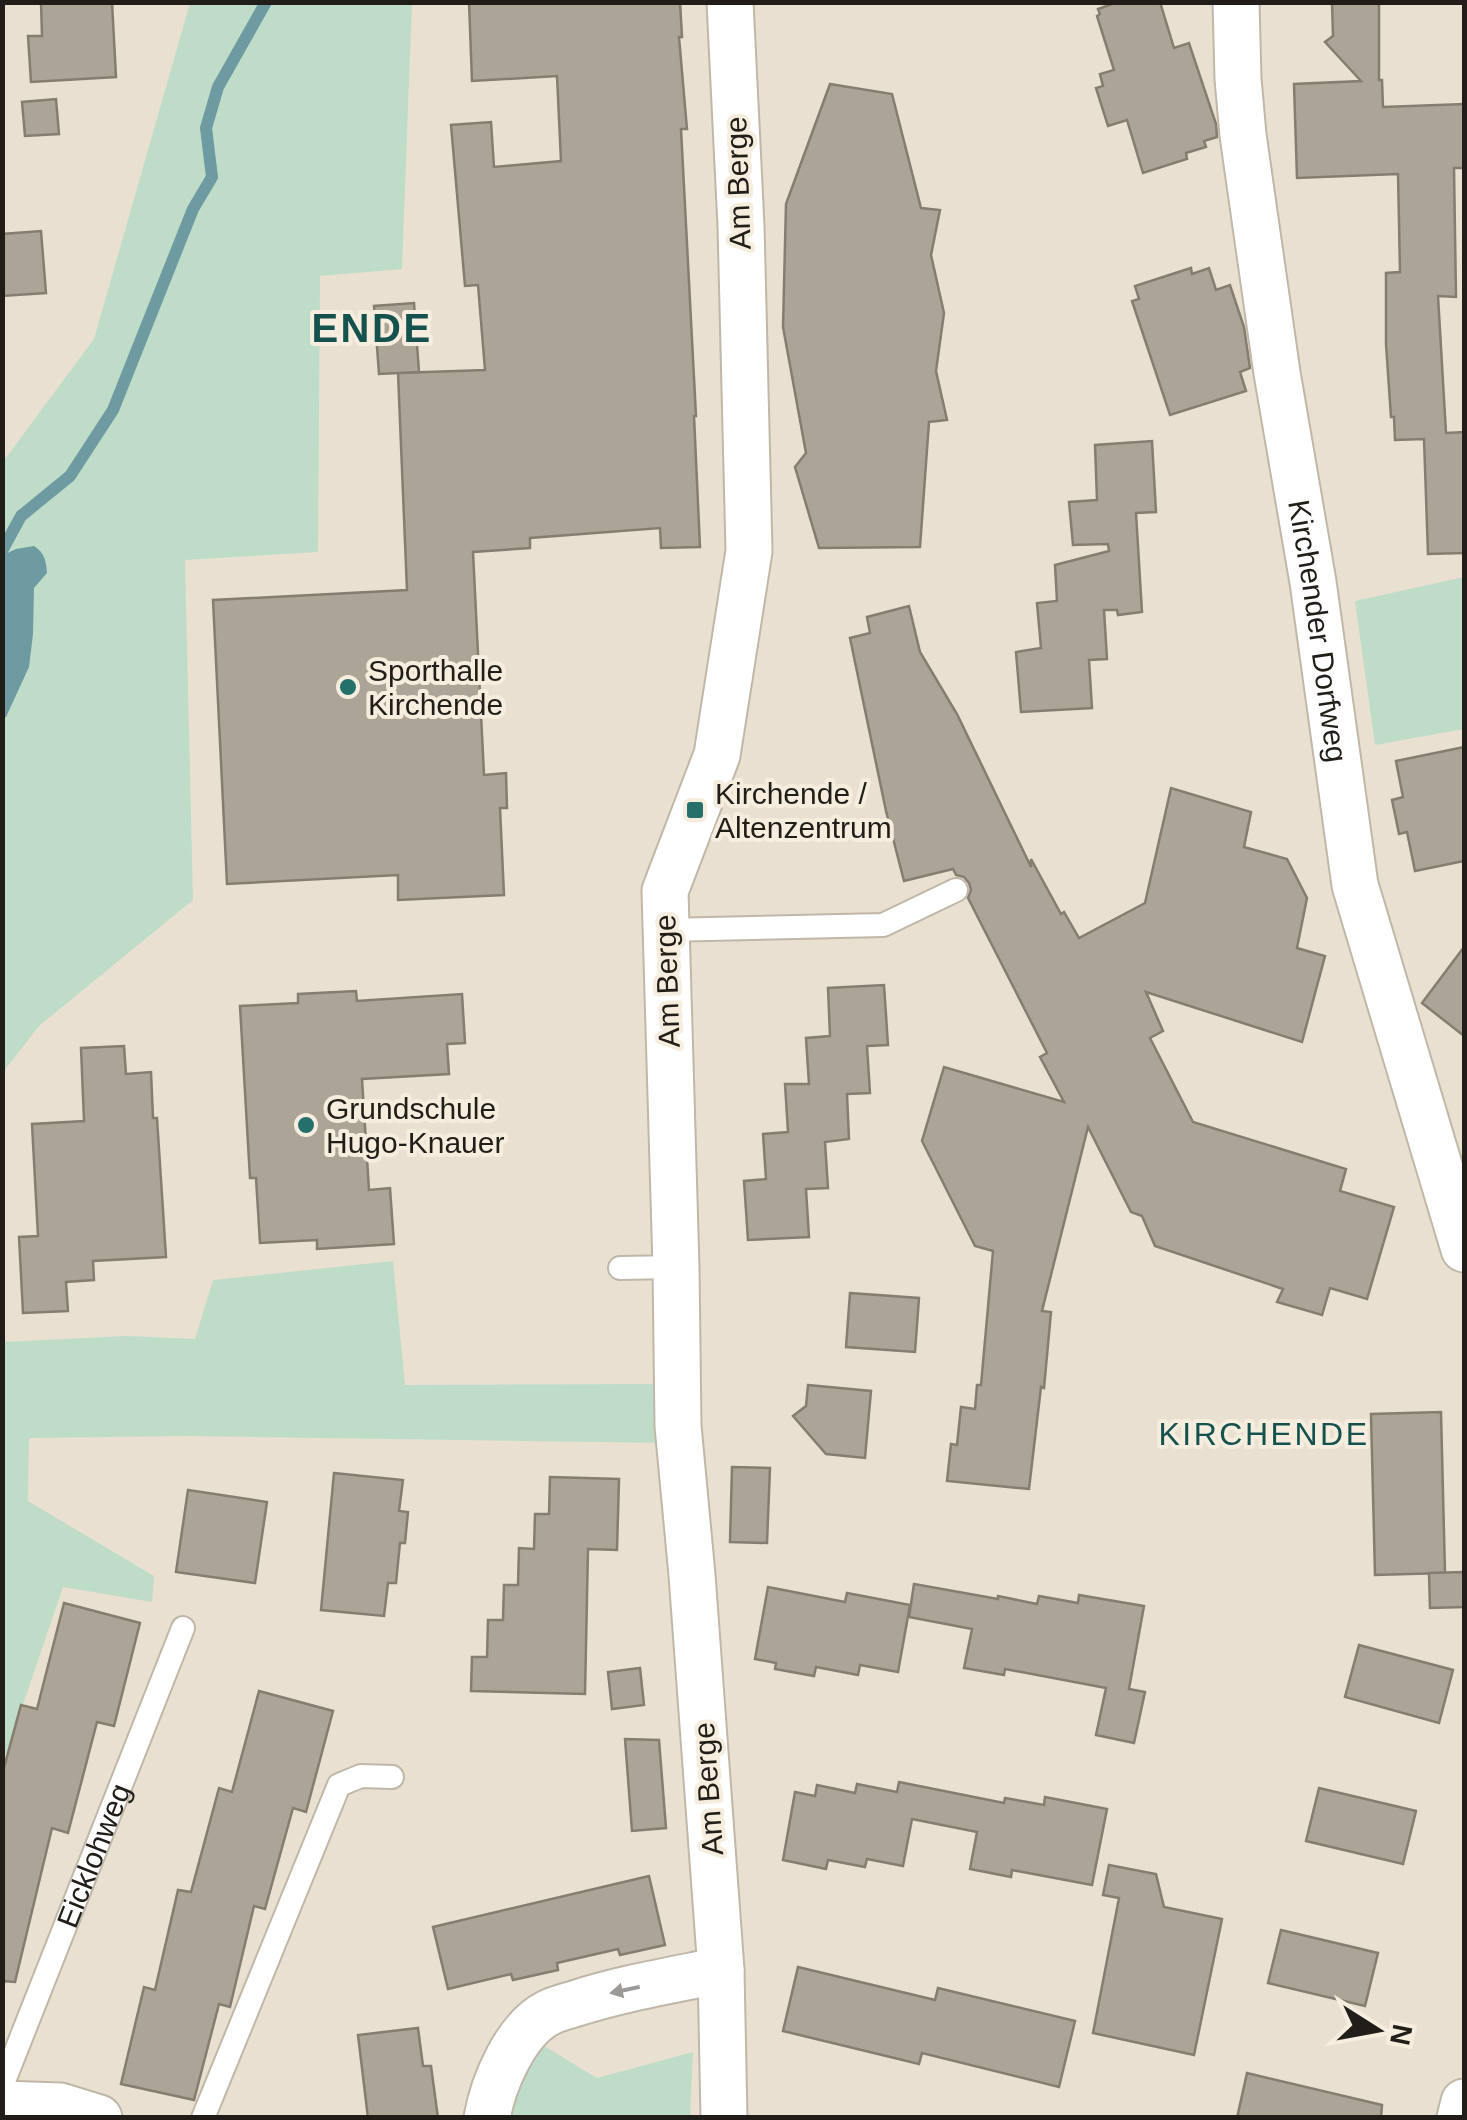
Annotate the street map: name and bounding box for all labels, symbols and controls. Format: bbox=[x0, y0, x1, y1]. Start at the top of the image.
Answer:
street label: Am Berge bbox=[719, 116, 757, 250]
district label: ENDE bbox=[311, 306, 433, 350]
street label: Kirchender Dorfweg bbox=[1283, 497, 1354, 764]
place label: Sporthalle Kirchende bbox=[368, 654, 503, 721]
marker: Sporthalle Kirchende bbox=[337, 676, 359, 698]
place label: Kirchende / Altenzentrum bbox=[715, 777, 892, 844]
marker: Kirchende / Altenzentrum bbox=[684, 799, 706, 821]
street label: Am Berge bbox=[648, 914, 686, 1048]
place label: Grundschule Hugo-Knauer bbox=[326, 1092, 504, 1159]
marker: Grundschule Hugo-Knauer bbox=[295, 1114, 317, 1136]
district label: KIRCHENDE bbox=[1159, 1416, 1369, 1452]
street label: Am Berge bbox=[687, 1721, 729, 1857]
street label: Eicklohweg bbox=[50, 1779, 136, 1932]
north arrow bbox=[1327, 1980, 1427, 2080]
one-way arrow bbox=[610, 1982, 641, 1998]
text: N bbox=[1384, 2022, 1418, 2048]

